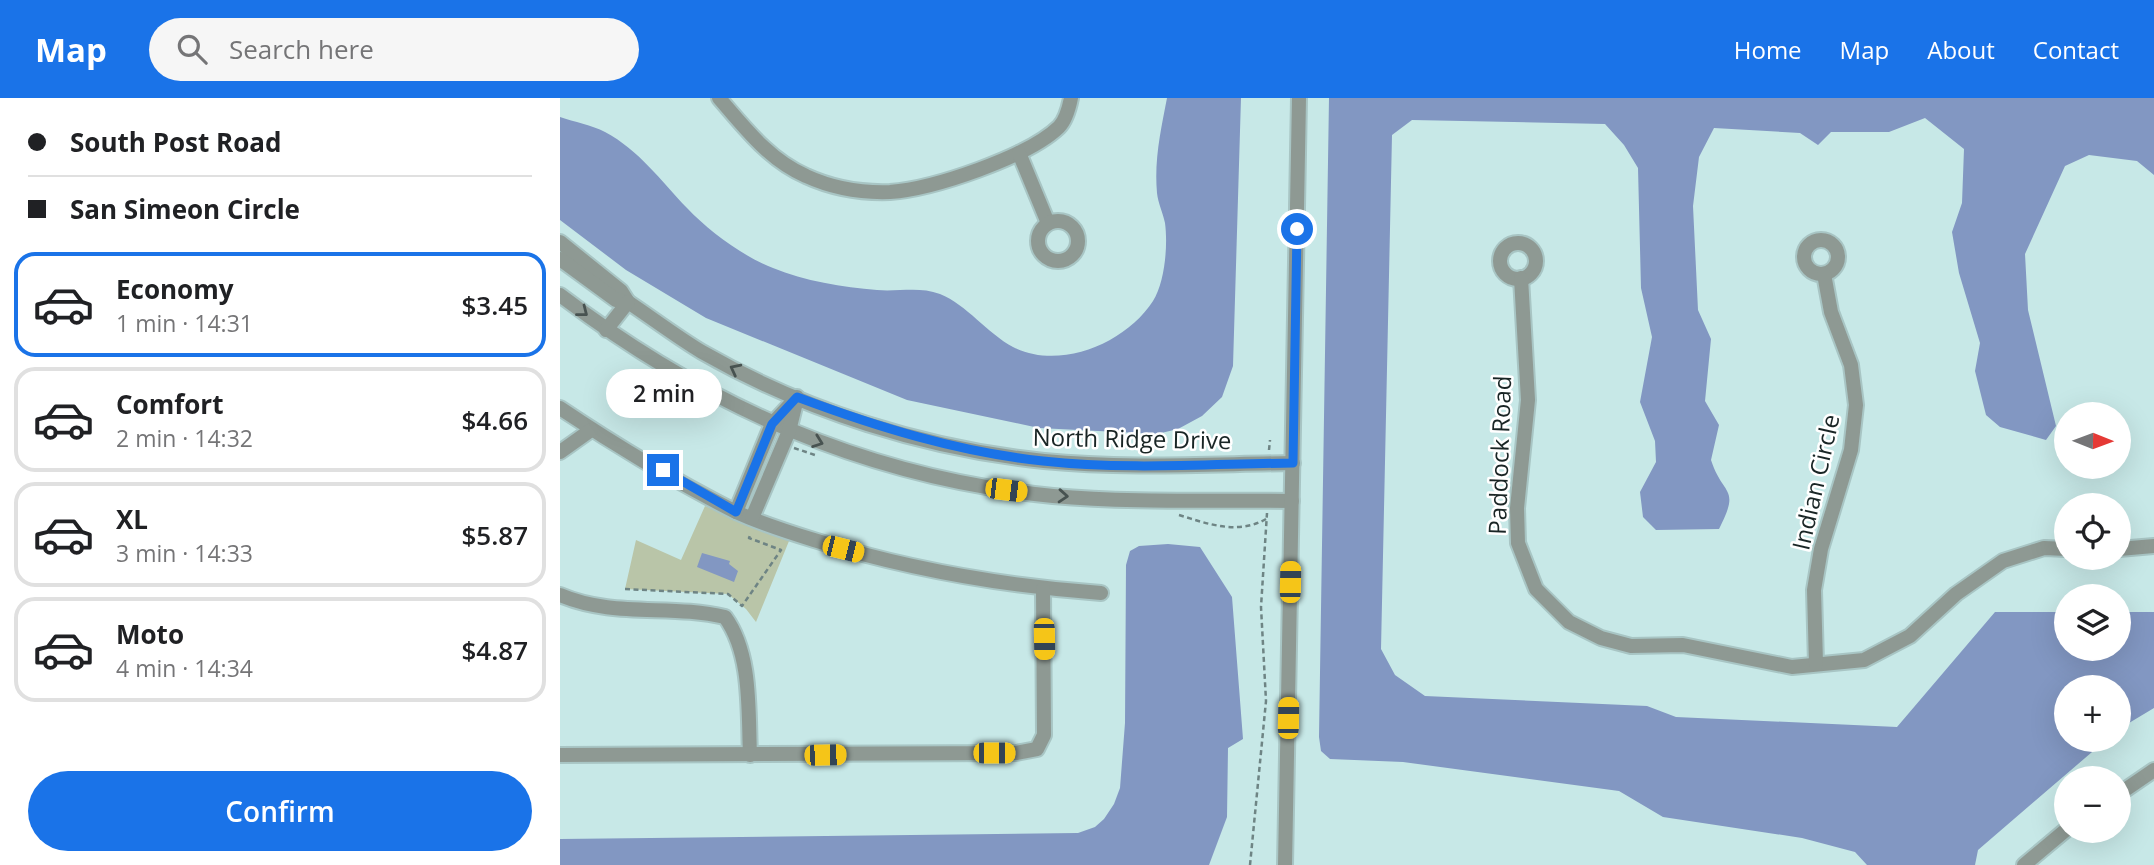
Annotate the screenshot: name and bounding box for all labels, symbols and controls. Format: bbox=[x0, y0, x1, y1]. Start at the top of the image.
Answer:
search box bbox=[149, 18, 639, 81]
text: Map bbox=[35, 27, 107, 72]
icon: search bbox=[173, 30, 211, 68]
text: Search here bbox=[229, 31, 374, 67]
text: Home bbox=[1734, 33, 1802, 66]
text: Map bbox=[1840, 33, 1889, 66]
text: About bbox=[1927, 33, 1995, 66]
text: Contact bbox=[2033, 33, 2119, 66]
text: South Post Road bbox=[70, 124, 281, 160]
text: San Simeon Circle bbox=[70, 191, 300, 227]
route start bbox=[1281, 213, 1313, 245]
text: Economy bbox=[116, 271, 234, 307]
icon: car bbox=[32, 273, 95, 336]
text: $3.45 bbox=[461, 287, 528, 323]
one-way arrow bbox=[575, 304, 588, 317]
text: 1 min · 14:31 bbox=[116, 307, 253, 339]
one-way arrow bbox=[730, 363, 742, 377]
callout: 2 min bbox=[605, 368, 721, 418]
street label: Paddock Road bbox=[1480, 375, 1518, 535]
text: 2 min bbox=[633, 377, 695, 409]
text: Comfort bbox=[116, 386, 223, 422]
icon: car bbox=[32, 388, 95, 451]
text: $4.66 bbox=[461, 402, 528, 438]
north arrow bbox=[2054, 402, 2132, 480]
map controls bbox=[2054, 402, 2131, 843]
street label: Indian Circle bbox=[1783, 411, 1847, 553]
street label: North Ridge Drive bbox=[1032, 420, 1232, 456]
text: 2 min · 14:32 bbox=[116, 422, 253, 454]
one-way arrow bbox=[811, 433, 823, 447]
route end bbox=[647, 454, 679, 486]
car bbox=[984, 477, 1029, 503]
one-way arrow bbox=[1058, 488, 1069, 503]
button: locate bbox=[2054, 493, 2131, 570]
text: XL bbox=[116, 501, 148, 537]
icon: car bbox=[32, 503, 95, 566]
text: $5.87 bbox=[461, 517, 528, 553]
car bbox=[821, 534, 866, 564]
text: 3 min · 14:33 bbox=[116, 537, 253, 569]
car bbox=[1280, 561, 1301, 603]
button: layers bbox=[2054, 584, 2131, 661]
text: Moto bbox=[116, 616, 184, 652]
icon: car bbox=[32, 618, 95, 681]
car bbox=[1034, 618, 1055, 660]
text: $4.87 bbox=[461, 632, 528, 668]
text: 4 min · 14:34 bbox=[116, 652, 253, 684]
button: + bbox=[2054, 675, 2131, 752]
car bbox=[1278, 697, 1299, 739]
car bbox=[974, 743, 1016, 764]
car bbox=[804, 744, 847, 766]
button: − bbox=[2054, 766, 2131, 843]
button: Confirm bbox=[28, 771, 532, 851]

